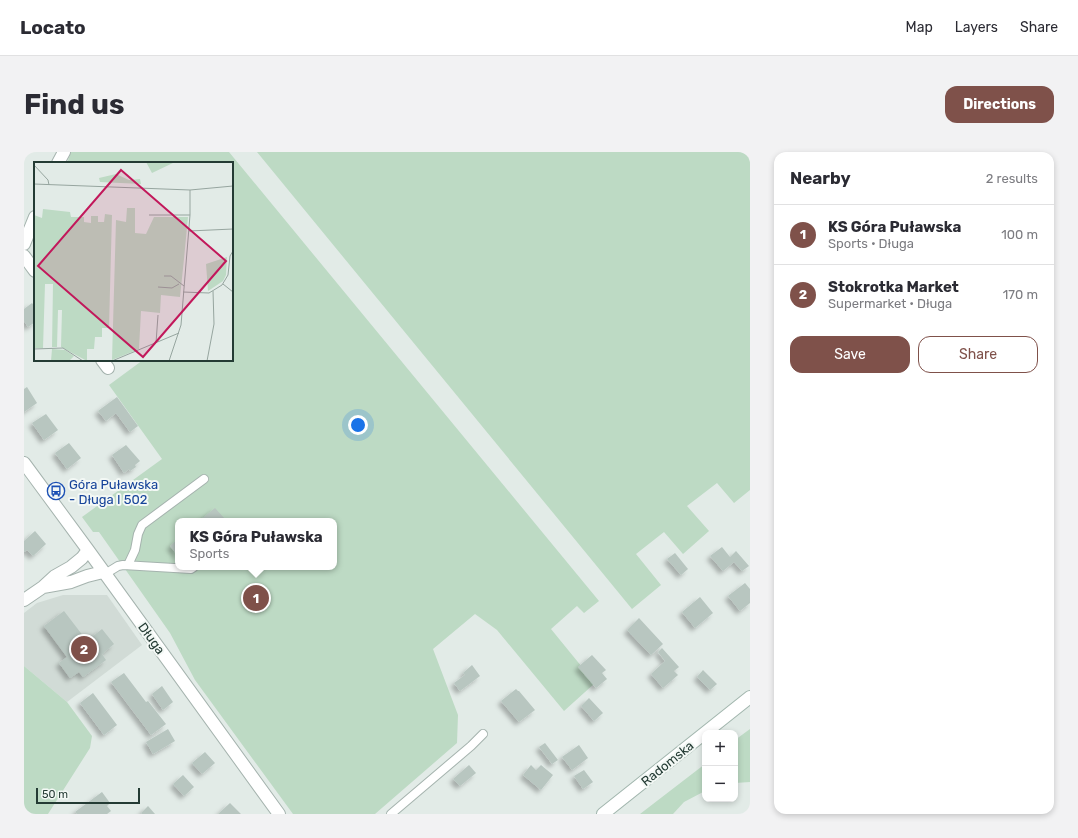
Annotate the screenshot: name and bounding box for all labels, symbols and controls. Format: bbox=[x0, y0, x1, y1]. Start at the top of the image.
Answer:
text: Locato bbox=[20, 16, 86, 39]
text: Map bbox=[906, 19, 933, 36]
text: Layers bbox=[955, 19, 998, 36]
text: Share bbox=[1020, 19, 1058, 36]
button: Directions bbox=[945, 86, 1054, 123]
text: Find us bbox=[24, 88, 124, 121]
inset map bbox=[34, 162, 233, 361]
text: Nearby bbox=[790, 168, 851, 188]
text: 2 results bbox=[986, 171, 1038, 186]
text: KS Góra Puławska bbox=[828, 218, 961, 236]
text: 1 bbox=[800, 227, 806, 242]
text: 100 m bbox=[1001, 227, 1038, 242]
text: Sports · Długa bbox=[828, 236, 914, 251]
text: Stokrotka Market bbox=[828, 278, 959, 296]
text: 2 bbox=[799, 287, 807, 302]
text: 170 m bbox=[1003, 287, 1038, 302]
text: Supermarket · Długa bbox=[828, 296, 952, 311]
button: Save bbox=[790, 336, 910, 373]
button: Share bbox=[918, 336, 1038, 373]
your location bbox=[348, 415, 368, 435]
place label: Góra Puławska - Długa I 502 bbox=[69, 477, 158, 508]
bus stop icon: Góra Puławska - Długa I 502 bbox=[46, 481, 66, 501]
popup bbox=[175, 518, 337, 570]
text: KS Góra Puławska bbox=[189, 528, 323, 546]
text: Sports bbox=[189, 546, 229, 561]
pin: 1 bbox=[243, 583, 269, 613]
street label: Długa bbox=[134, 620, 168, 658]
pin: 2 bbox=[71, 634, 97, 664]
map controls bbox=[702, 730, 738, 802]
button: + bbox=[702, 730, 738, 766]
street label: Radomska bbox=[638, 738, 696, 789]
button: − bbox=[702, 766, 738, 802]
scale bar bbox=[36, 786, 140, 805]
text: 50 m bbox=[42, 788, 68, 801]

